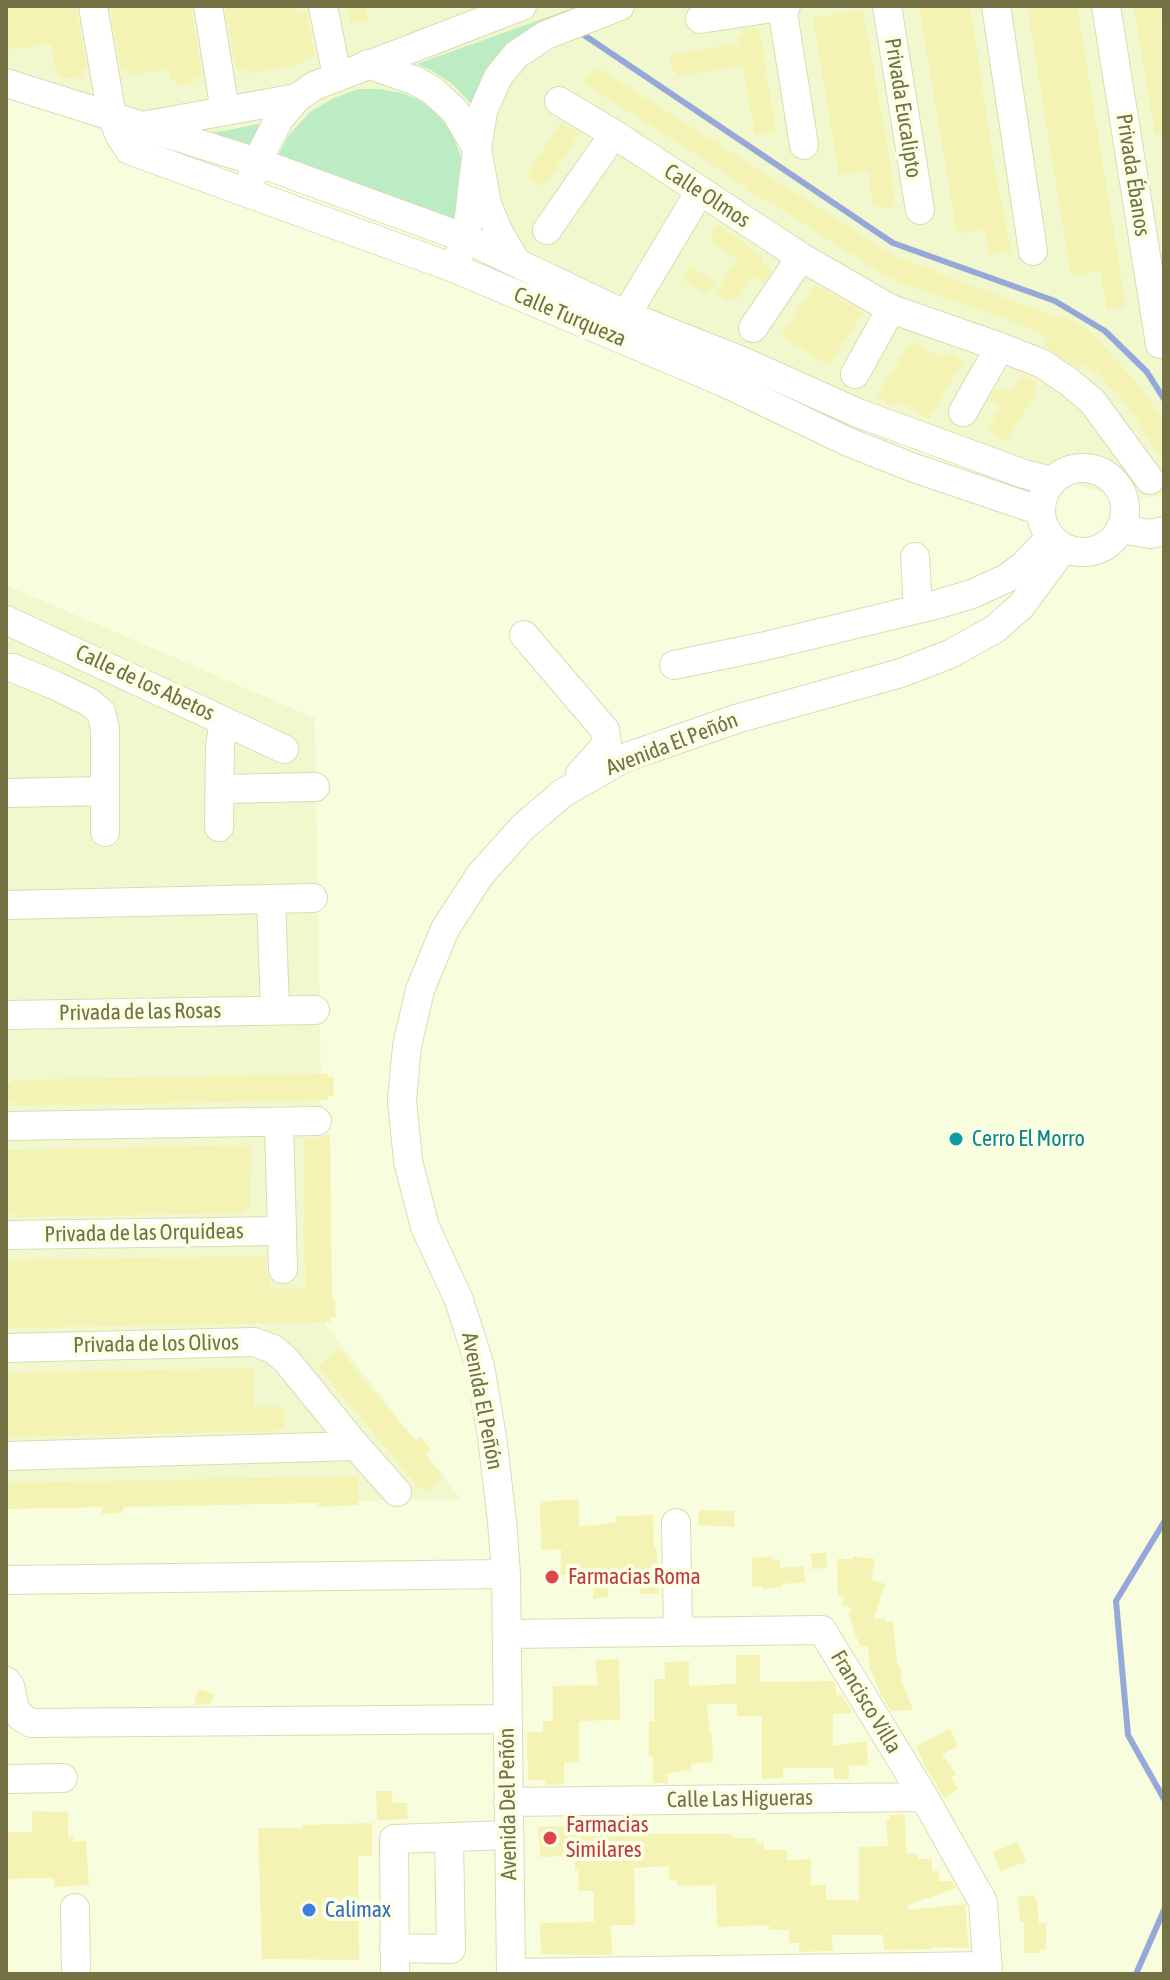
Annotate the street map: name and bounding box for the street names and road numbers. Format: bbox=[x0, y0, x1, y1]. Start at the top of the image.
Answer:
street label: Privada Eucalipto bbox=[879, 36, 927, 180]
street label: Privada Ébanos bbox=[1110, 112, 1156, 238]
street label: Calle Olmos bbox=[659, 158, 755, 234]
street label: Calle Turqueza bbox=[510, 282, 630, 352]
street label: Calle de los Abetos bbox=[71, 639, 219, 727]
street label: Avenida El Peñón bbox=[602, 707, 742, 781]
street label: Privada de las Rosas bbox=[59, 997, 221, 1027]
street label: Privada de las Orquídeas bbox=[44, 1218, 244, 1248]
street label: Privada de los Olivos bbox=[73, 1329, 239, 1359]
street label: Avenida El Peñón bbox=[456, 1330, 508, 1472]
street label: Francisco Villa bbox=[825, 1646, 907, 1758]
street label: Avenida Del Peñón bbox=[493, 1728, 523, 1880]
street label: Calle Las Higueras bbox=[667, 1785, 813, 1813]

